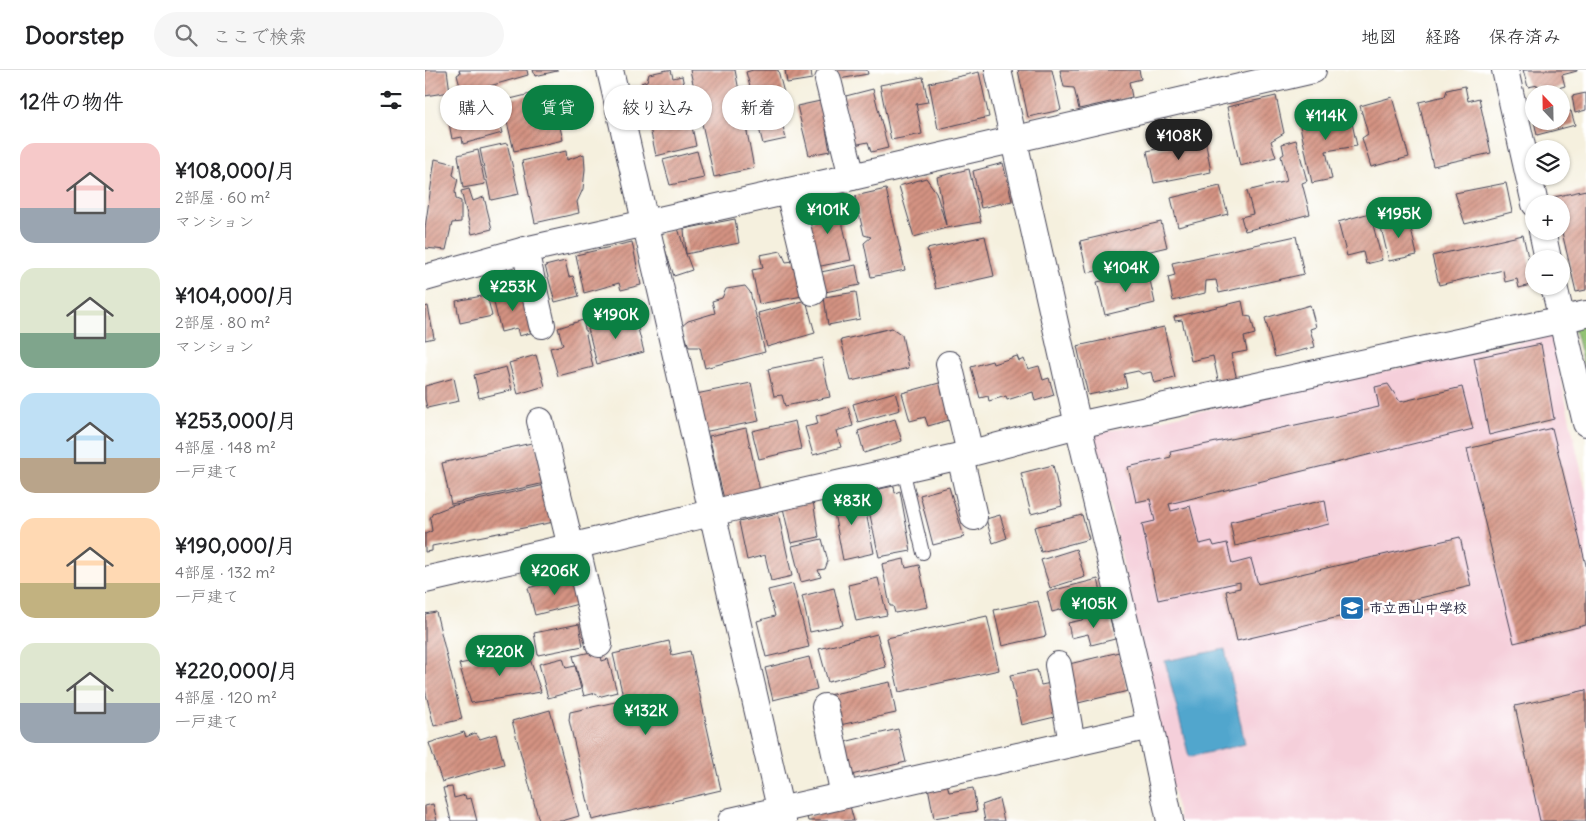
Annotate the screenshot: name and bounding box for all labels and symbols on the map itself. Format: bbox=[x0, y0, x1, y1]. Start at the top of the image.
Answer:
north arrow bbox=[1525, 85, 1570, 130]
pin: ¥114K bbox=[1291, 98, 1361, 141]
pin: ¥108K bbox=[1144, 118, 1214, 161]
pin: ¥101K bbox=[793, 192, 863, 235]
pin: ¥195K bbox=[1364, 196, 1434, 239]
pin: ¥104K bbox=[1091, 250, 1161, 293]
pin: ¥253K bbox=[478, 270, 548, 312]
pin: ¥190K bbox=[581, 298, 651, 340]
pin: ¥83K bbox=[822, 484, 882, 526]
pin: ¥206K bbox=[520, 554, 590, 596]
pin: ¥105K bbox=[1059, 586, 1129, 629]
school or university icon: 市立西山中学校 bbox=[1339, 595, 1365, 621]
place label: 市立西山中学校 bbox=[1369, 599, 1467, 617]
pin: ¥220K bbox=[465, 634, 535, 677]
pin: ¥132K bbox=[611, 694, 681, 736]

